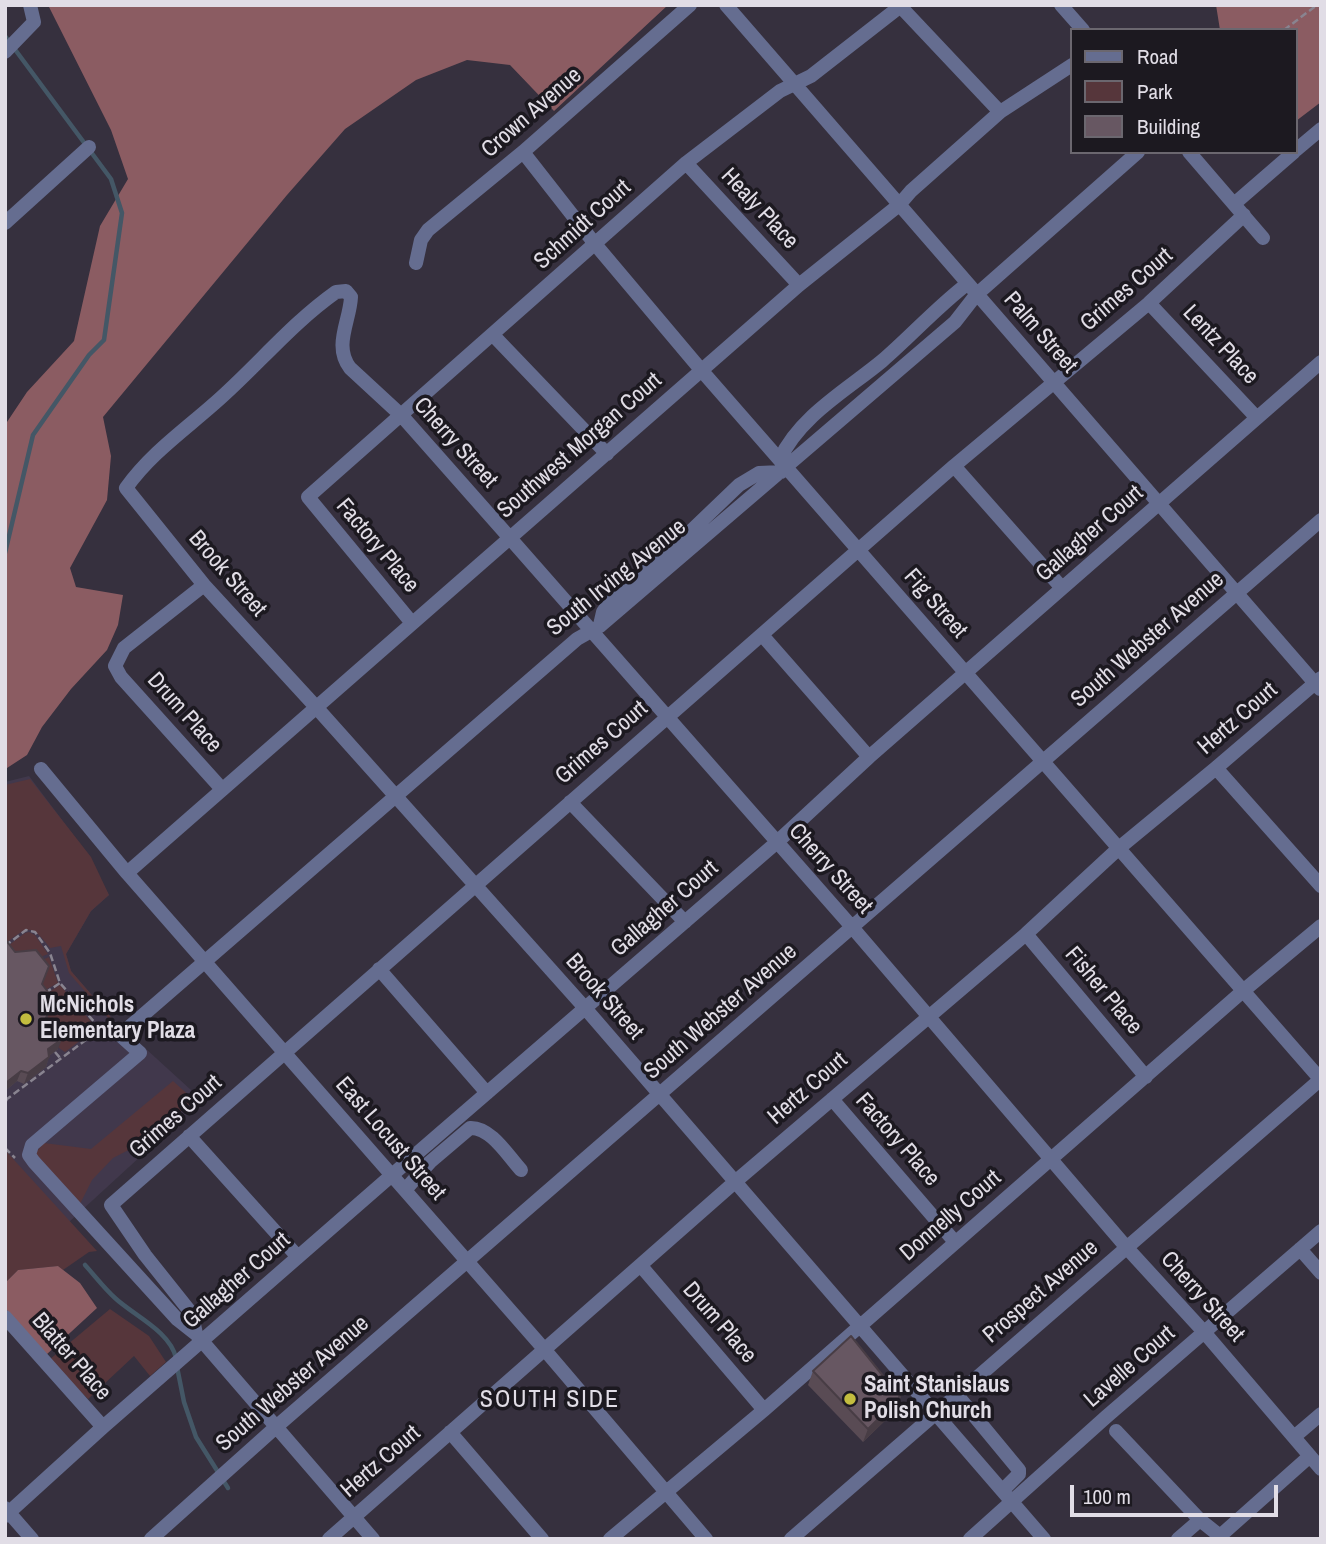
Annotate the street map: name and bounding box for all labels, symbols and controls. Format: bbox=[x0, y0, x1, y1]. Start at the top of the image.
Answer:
legend bbox=[1070, 28, 1298, 154]
text: Road bbox=[1137, 42, 1178, 71]
street label: Crown Avenue bbox=[476, 62, 588, 164]
text: Park bbox=[1137, 77, 1172, 106]
text: Building bbox=[1137, 112, 1200, 141]
street label: Healy Place bbox=[715, 163, 803, 255]
street label: Schmidt Court bbox=[529, 174, 637, 276]
street label: Grimes Court bbox=[1075, 242, 1179, 338]
street label: Palm Street bbox=[997, 287, 1083, 379]
street label: Lentz Place bbox=[1176, 300, 1264, 390]
street label: Southwest Morgan Court bbox=[492, 367, 668, 525]
street label: Cherry Street bbox=[407, 392, 503, 494]
street label: Gallagher Court bbox=[1031, 480, 1149, 588]
street label: Factory Place bbox=[330, 493, 424, 599]
street label: South Irving Avenue bbox=[542, 514, 692, 642]
street label: Brook Street bbox=[182, 525, 272, 623]
street label: Fig Street bbox=[897, 564, 973, 644]
street label: South Webster Avenue bbox=[1066, 566, 1230, 714]
street label: Drum Place bbox=[141, 667, 227, 759]
street label: Hertz Court bbox=[1193, 677, 1283, 761]
street label: Grimes Court bbox=[550, 695, 654, 791]
street label: Cherry Street bbox=[782, 818, 878, 920]
street label: Gallagher Court bbox=[606, 855, 724, 963]
street label: South Webster Avenue bbox=[639, 938, 803, 1086]
street label: Fisher Place bbox=[1058, 942, 1148, 1040]
street label: Brook Street bbox=[559, 948, 649, 1046]
place label: McNichols Elementary Plaza bbox=[40, 992, 195, 1046]
marker: McNichols Elementary Plaza bbox=[18, 1011, 34, 1027]
street label: Hertz Court bbox=[763, 1047, 853, 1131]
street label: Grimes Court bbox=[124, 1069, 228, 1165]
street label: East Locust Street bbox=[329, 1072, 451, 1206]
street label: Factory Place bbox=[849, 1088, 945, 1192]
street label: Donnelly Court bbox=[895, 1165, 1007, 1267]
street label: Gallagher Court bbox=[178, 1227, 296, 1335]
street label: Prospect Avenue bbox=[978, 1235, 1104, 1349]
street label: Cherry Street bbox=[1154, 1246, 1250, 1348]
street label: Drum Place bbox=[676, 1277, 762, 1369]
street label: Blatter Place bbox=[26, 1308, 116, 1406]
street label: South Webster Avenue bbox=[211, 1310, 375, 1458]
street label: Lavelle Court bbox=[1079, 1320, 1181, 1414]
place label: Saint Stanislaus Polish Church bbox=[864, 1372, 1010, 1426]
district label: SOUTH SIDE bbox=[481, 1387, 619, 1415]
marker: Saint Stanislaus Polish Church bbox=[842, 1391, 858, 1407]
street label: Hertz Court bbox=[336, 1420, 426, 1504]
scale bar bbox=[1074, 1470, 1282, 1514]
text: 100 m bbox=[1083, 1482, 1131, 1511]

